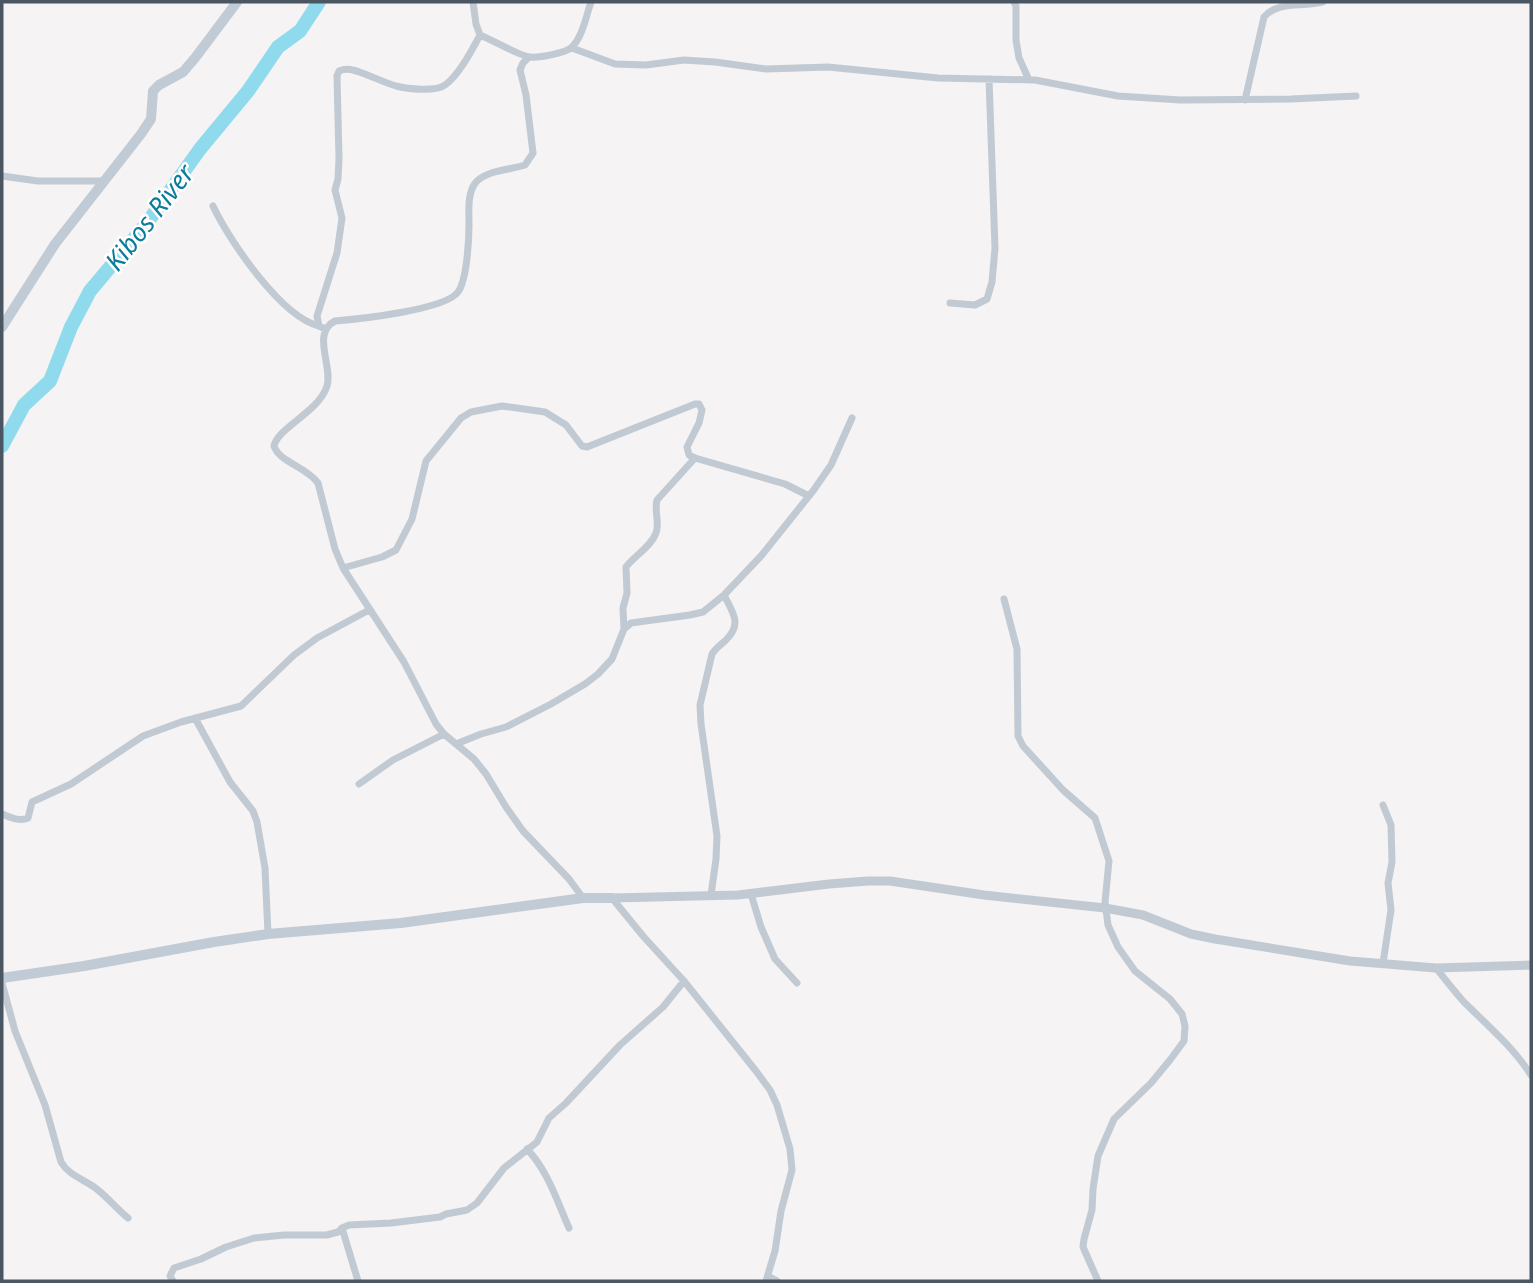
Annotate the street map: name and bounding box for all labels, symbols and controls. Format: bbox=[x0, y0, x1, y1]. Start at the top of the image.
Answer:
water label: Kibos River bbox=[96, 155, 203, 278]

